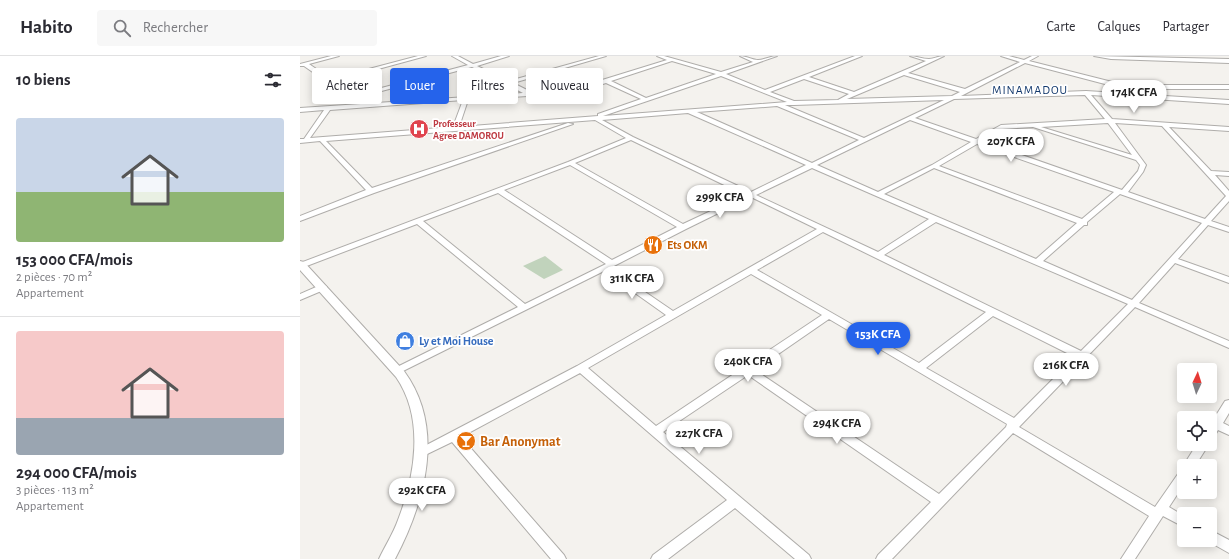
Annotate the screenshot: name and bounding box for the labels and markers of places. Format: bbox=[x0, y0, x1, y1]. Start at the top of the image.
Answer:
pin: 174K CFA bbox=[1093, 80, 1175, 114]
hospital icon: Professeur Agree DAMOROU bbox=[408, 118, 430, 140]
place label: Professeur Agree DAMOROU bbox=[433, 119, 504, 141]
pin: 207K CFA bbox=[970, 129, 1052, 163]
pin: 299K CFA bbox=[679, 185, 761, 219]
restaurant icon: Ets OKM bbox=[642, 234, 664, 256]
place label: Ets OKM bbox=[667, 239, 708, 251]
pin: 311K CFA bbox=[591, 266, 673, 300]
pin: 153K CFA bbox=[837, 322, 919, 356]
shop icon: Ly et Moi House bbox=[394, 330, 416, 352]
place label: Ly et Moi House bbox=[419, 335, 494, 348]
pin: 240K CFA bbox=[707, 349, 789, 383]
pin: 216K CFA bbox=[1025, 353, 1107, 387]
pin: 294K CFA bbox=[796, 411, 878, 445]
pin: 227K CFA bbox=[658, 421, 740, 455]
bar icon: Bar Anonymat bbox=[455, 430, 477, 452]
place label: Bar Anonymat bbox=[480, 435, 561, 449]
pin: 292K CFA bbox=[381, 478, 463, 512]

